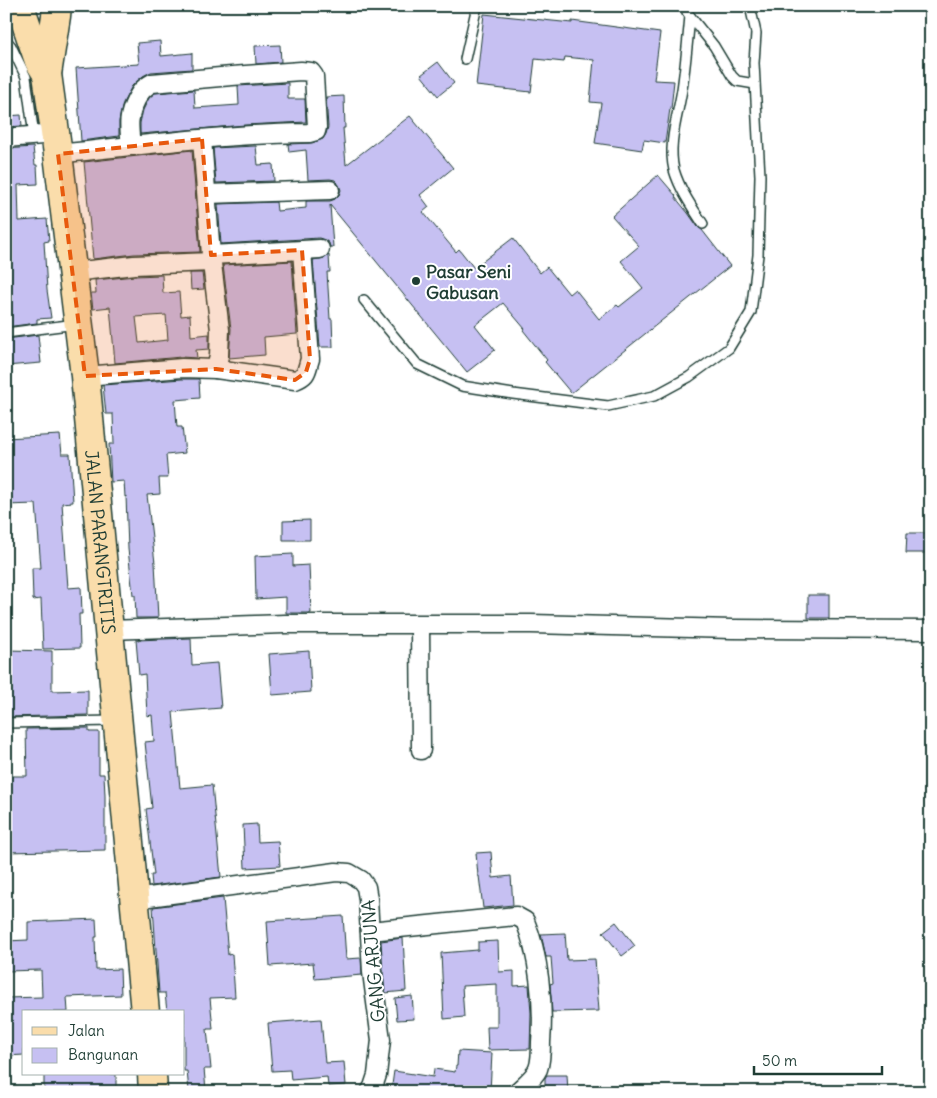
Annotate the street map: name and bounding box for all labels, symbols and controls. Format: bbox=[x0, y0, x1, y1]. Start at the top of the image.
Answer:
place label: Pasar Seni Gabusan bbox=[426, 260, 511, 304]
marker: Pasar Seni Gabusan bbox=[410, 275, 422, 287]
street label: JALAN PARANGTRITIS bbox=[81, 449, 121, 635]
street label: GANG ARJUNA bbox=[356, 899, 390, 1023]
legend bbox=[22, 1010, 185, 1076]
text: Jalan bbox=[68, 1021, 105, 1040]
scale bar bbox=[754, 1043, 882, 1075]
text: Bangunan bbox=[68, 1045, 138, 1064]
text: 50 m bbox=[762, 1051, 797, 1070]

